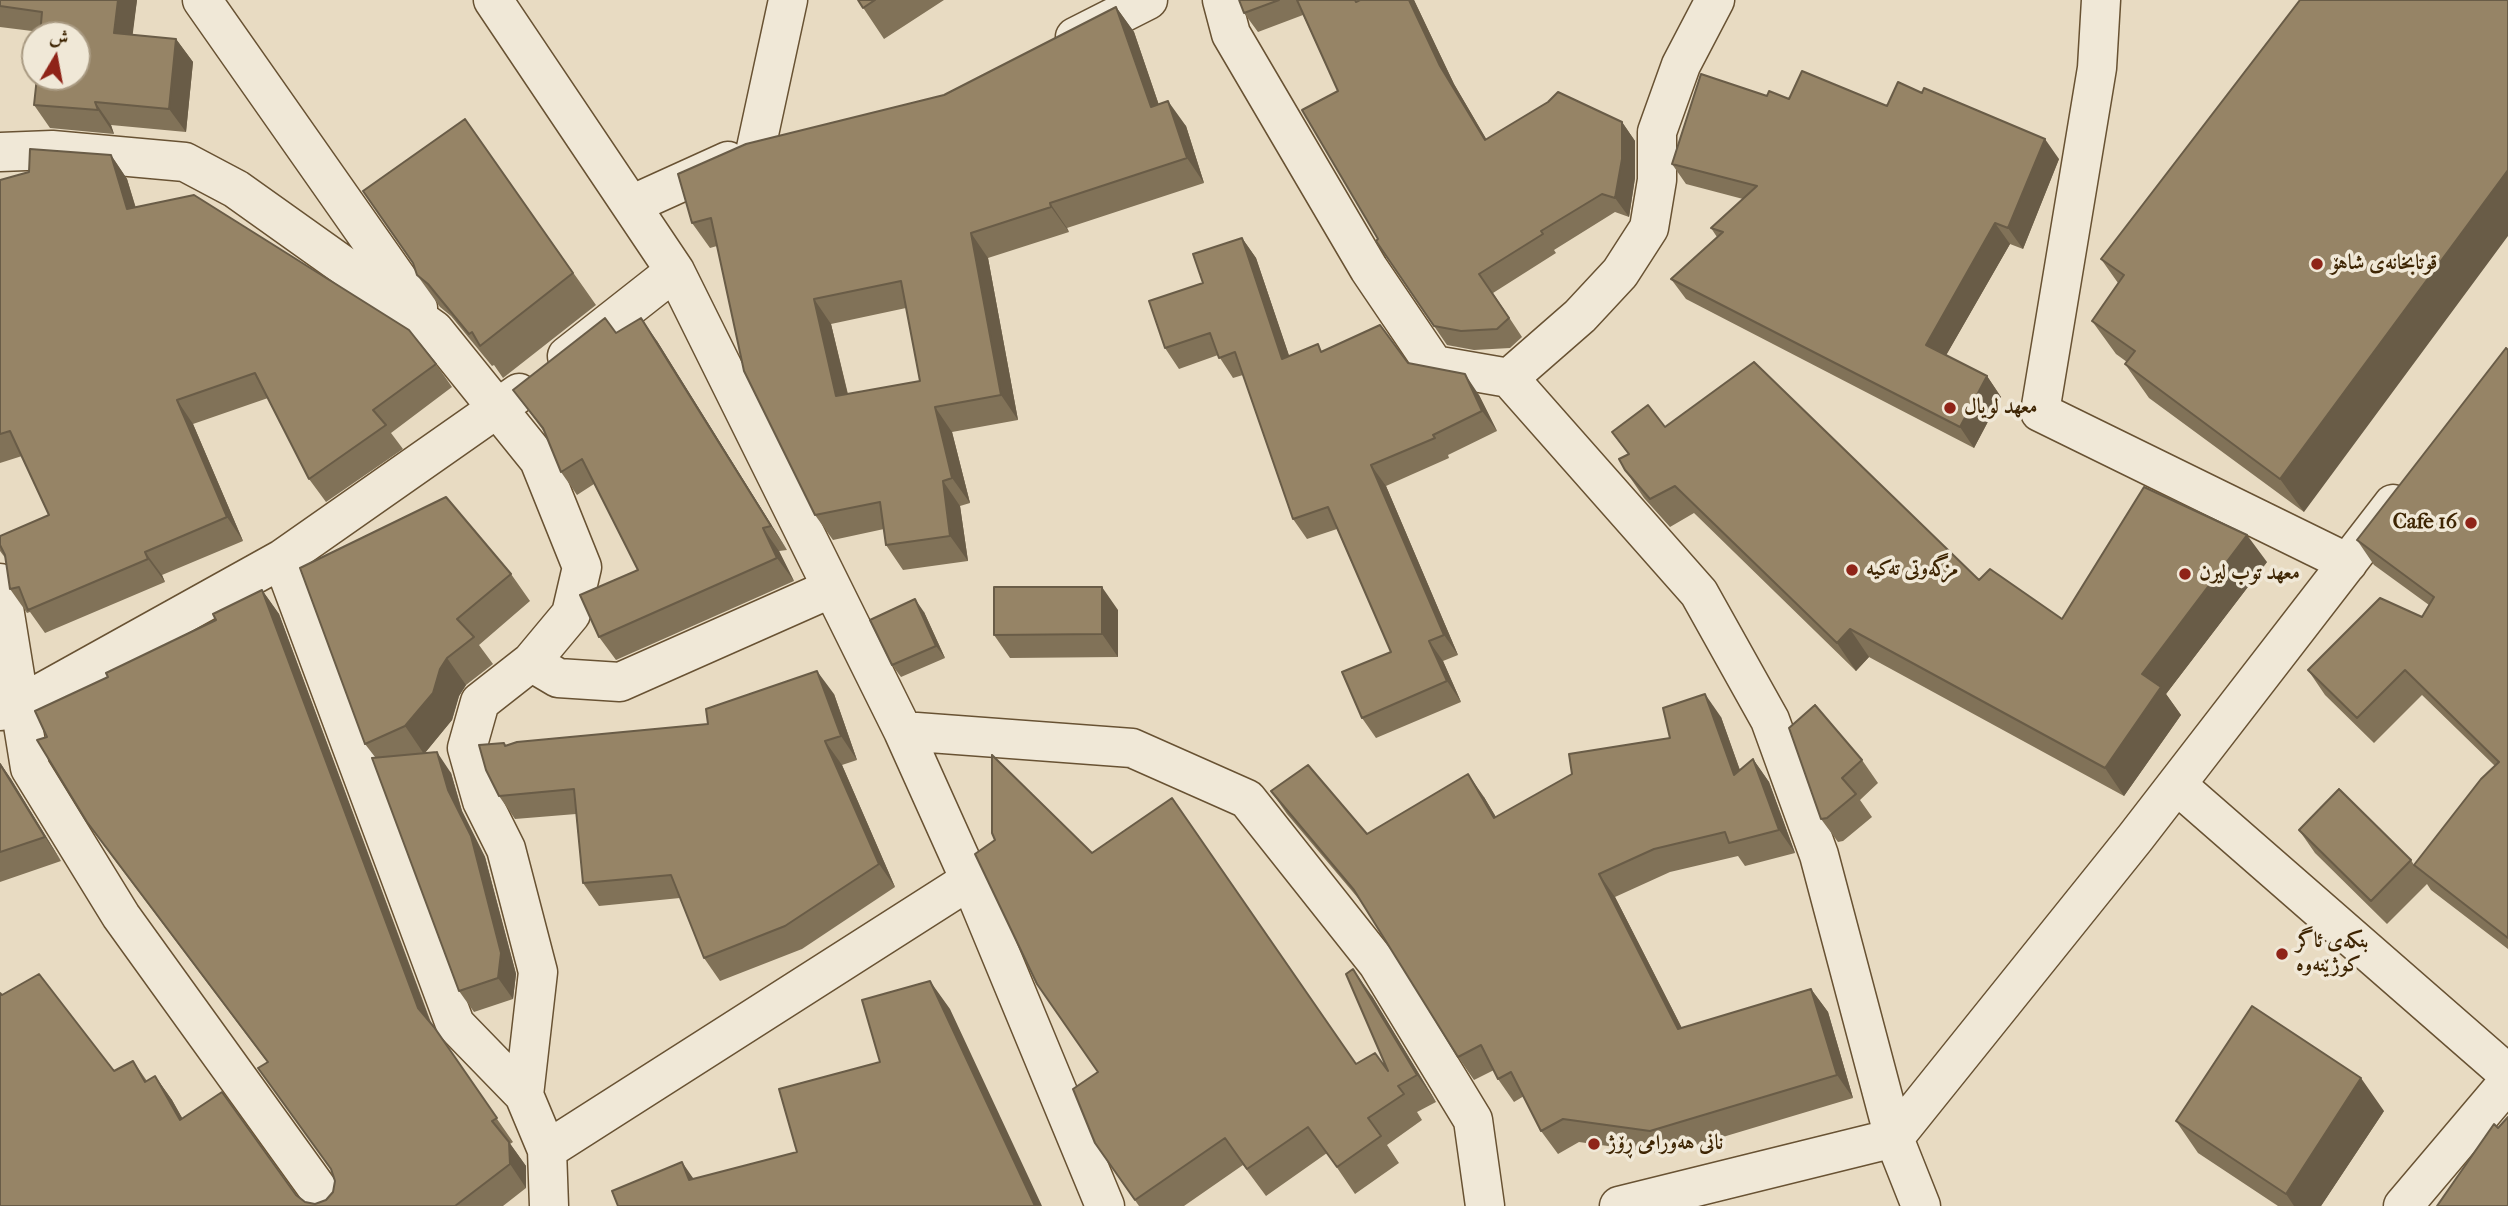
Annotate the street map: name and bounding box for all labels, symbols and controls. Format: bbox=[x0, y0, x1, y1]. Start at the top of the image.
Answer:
north arrow bbox=[21, 21, 91, 91]
text: ش bbox=[48, 25, 70, 50]
place label: قوتابخانەی شاهۆ bbox=[2331, 251, 2437, 277]
marker: قوتابخانەی شاهۆ bbox=[2309, 256, 2325, 272]
place label: معهد لويال bbox=[1964, 395, 2037, 421]
marker: معهد لويال bbox=[1942, 400, 1958, 416]
place label: Cafe 16 bbox=[2393, 510, 2457, 536]
marker: Cafe 16 bbox=[2463, 515, 2479, 531]
place label: مزگەوتی تەکیە bbox=[1866, 557, 1958, 583]
place label: معهد توب ليرن bbox=[2199, 561, 2300, 587]
marker: مزگەوتی تەکیە bbox=[1844, 562, 1860, 578]
marker: معهد توب ليرن bbox=[2177, 566, 2193, 582]
place label: بنکەی ئاگر کوژێنەوە bbox=[2296, 929, 2369, 979]
marker: بنکەی ئاگر کوژێنەوە bbox=[2274, 946, 2290, 962]
place label: نانی هەورامی ڕۆژ bbox=[1608, 1131, 1723, 1157]
marker: نانی هەورامی ڕۆژ bbox=[1586, 1136, 1602, 1152]

